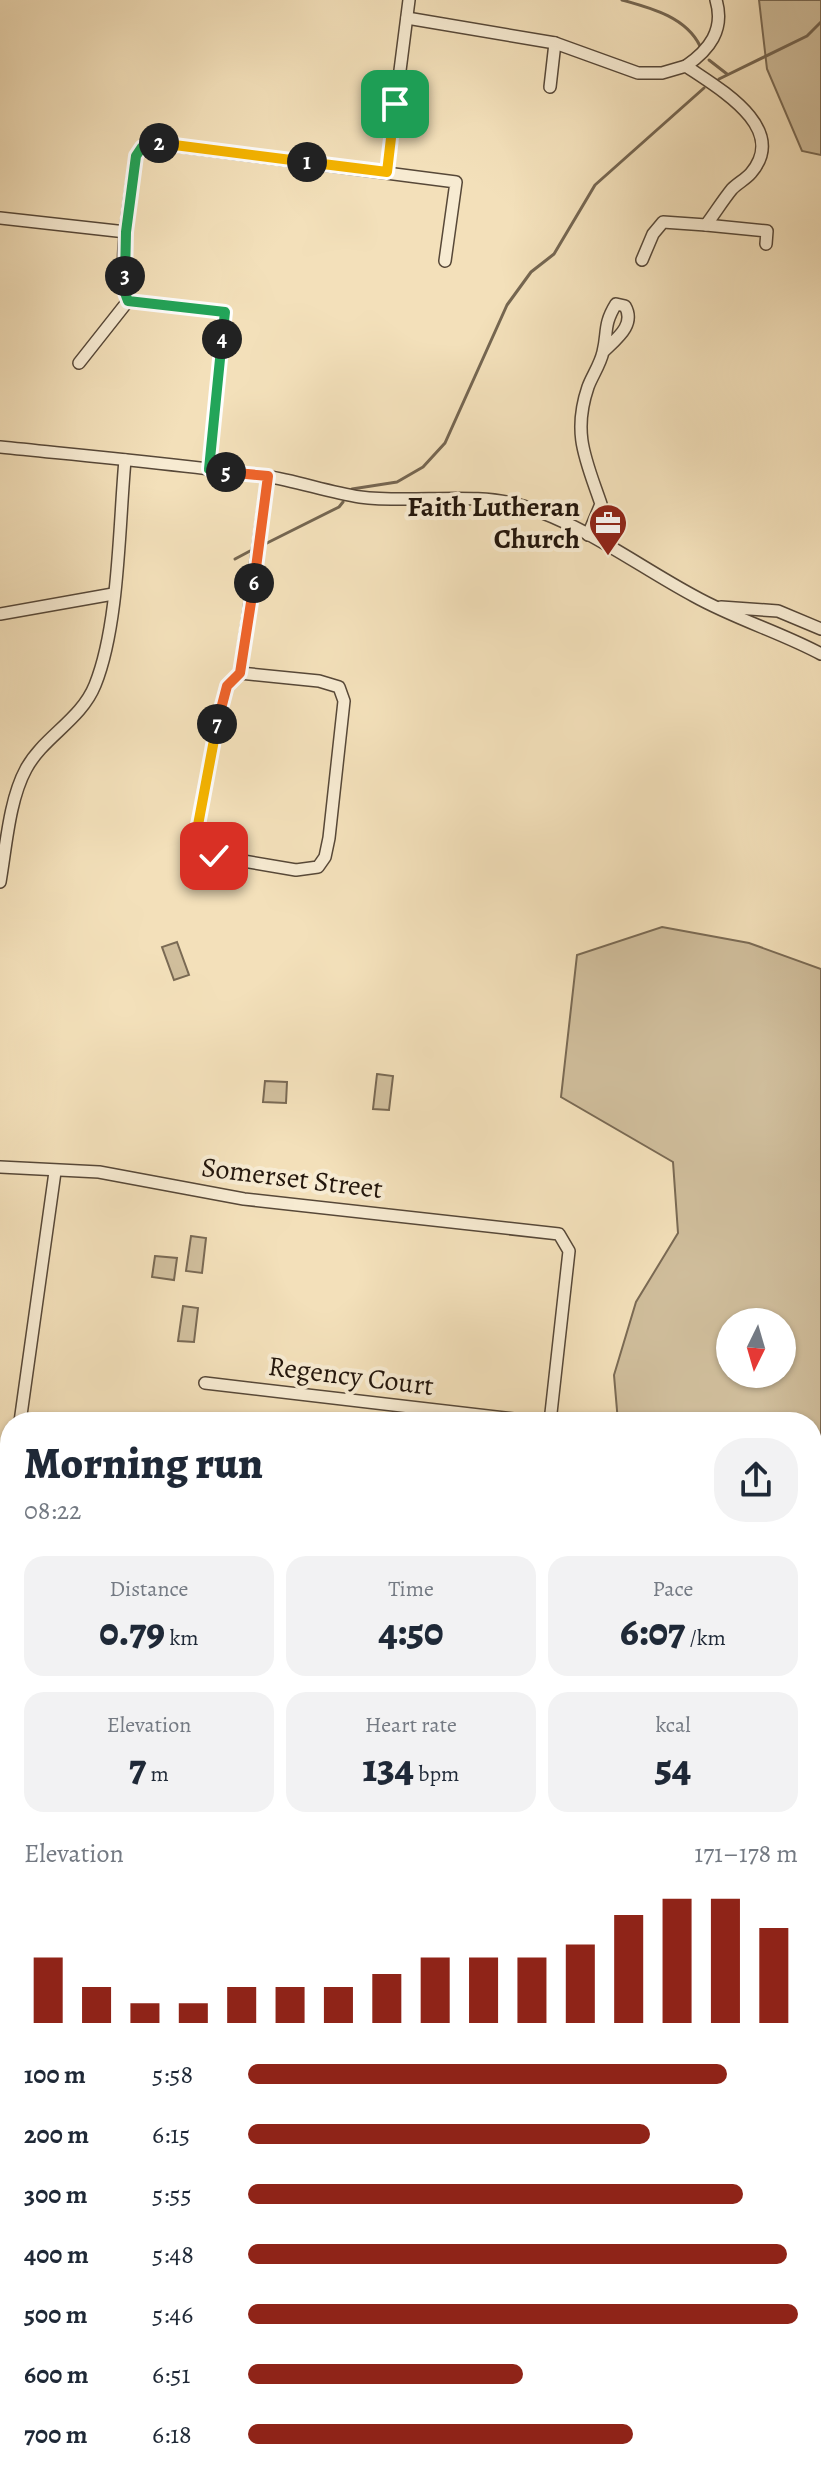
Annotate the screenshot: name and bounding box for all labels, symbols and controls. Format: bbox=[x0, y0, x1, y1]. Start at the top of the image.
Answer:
pin bbox=[361, 70, 429, 138]
icon: arrive bbox=[373, 82, 417, 126]
pin: 2 bbox=[139, 123, 179, 163]
text: 2 bbox=[154, 128, 164, 158]
pin: 1 bbox=[287, 142, 327, 182]
text: 1 bbox=[303, 147, 311, 177]
pin: 3 bbox=[105, 256, 145, 296]
text: 3 bbox=[120, 261, 130, 291]
pin: 4 bbox=[202, 319, 242, 359]
text: 4 bbox=[217, 324, 227, 354]
pin: 5 bbox=[206, 452, 246, 492]
text: 5 bbox=[221, 457, 231, 487]
place label: Faith Lutheran Church bbox=[407, 488, 580, 558]
office icon: Faith Lutheran Church bbox=[587, 502, 629, 557]
pin: 6 bbox=[234, 563, 274, 603]
text: 6 bbox=[249, 568, 259, 598]
pin: 7 bbox=[197, 704, 237, 744]
text: 7 bbox=[212, 709, 222, 739]
pin bbox=[180, 822, 248, 890]
icon: check bbox=[192, 834, 236, 878]
street label: Somerset Street bbox=[199, 1148, 385, 1208]
north arrow bbox=[716, 1308, 796, 1388]
map controls bbox=[716, 1308, 796, 1388]
street label: Regency Court bbox=[266, 1347, 436, 1405]
text: Morning run bbox=[24, 1433, 263, 1493]
button: share bbox=[714, 1438, 798, 1522]
text: 08:22 bbox=[24, 1493, 81, 1528]
text: Distance bbox=[110, 1574, 188, 1604]
text: Time bbox=[388, 1574, 434, 1604]
text: Pace bbox=[653, 1574, 693, 1604]
text: 0.79 bbox=[99, 1604, 165, 1659]
text: 4:50 bbox=[378, 1604, 444, 1659]
text: 6:07 bbox=[620, 1604, 685, 1659]
text: km bbox=[165, 1623, 199, 1653]
text: /km bbox=[685, 1623, 726, 1653]
text: Elevation bbox=[107, 1710, 191, 1740]
text: Heart rate bbox=[365, 1710, 457, 1740]
text: kcal bbox=[655, 1710, 691, 1740]
text: 7 bbox=[129, 1740, 146, 1795]
text: 134 bbox=[363, 1740, 414, 1795]
text: 54 bbox=[655, 1740, 691, 1795]
text: m bbox=[146, 1759, 169, 1789]
text: bpm bbox=[414, 1759, 459, 1789]
text: Elevation bbox=[24, 1836, 124, 1871]
text: 171–178 m bbox=[694, 1836, 798, 1871]
text: 100 m bbox=[24, 2057, 86, 2092]
text: 5:58 bbox=[152, 2057, 193, 2092]
text: 200 m bbox=[24, 2117, 89, 2152]
text: 6:15 bbox=[152, 2117, 190, 2152]
text: 300 m bbox=[24, 2177, 88, 2212]
text: 5:55 bbox=[152, 2177, 192, 2212]
text: 400 m bbox=[24, 2237, 89, 2272]
text: 5:48 bbox=[152, 2237, 194, 2272]
text: 500 m bbox=[24, 2297, 88, 2332]
text: 5:46 bbox=[152, 2297, 193, 2332]
text: 600 m bbox=[24, 2357, 89, 2392]
text: 6:51 bbox=[152, 2357, 190, 2392]
text: 700 m bbox=[24, 2417, 88, 2452]
text: 6:18 bbox=[152, 2417, 192, 2452]

